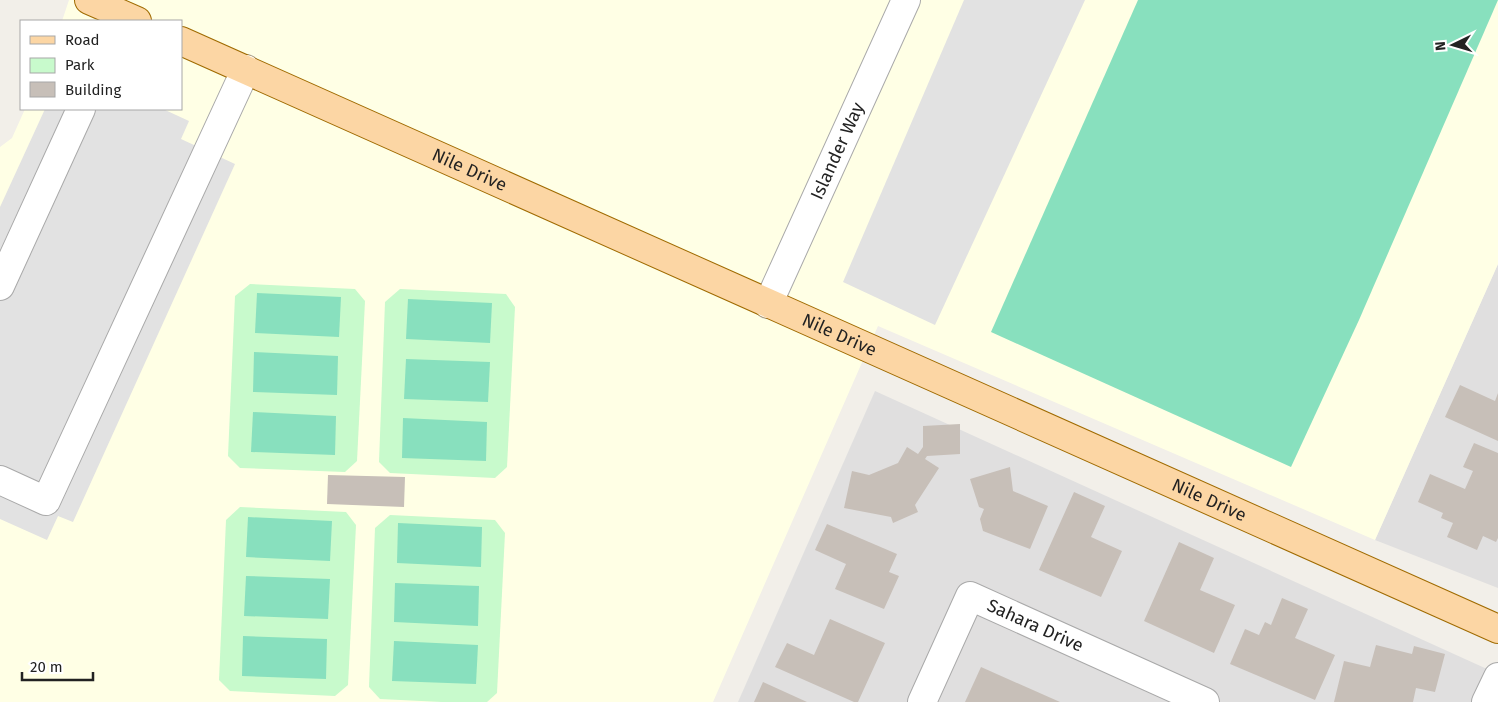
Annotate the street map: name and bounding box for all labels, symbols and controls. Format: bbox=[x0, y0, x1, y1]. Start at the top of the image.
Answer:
legend bbox=[20, 20, 182, 110]
north arrow bbox=[1428, 20, 1478, 70]
text: Road bbox=[65, 31, 100, 49]
text: N bbox=[1432, 41, 1449, 51]
text: Park bbox=[65, 56, 95, 74]
text: Building bbox=[65, 81, 121, 99]
street label: Islander Way bbox=[806, 99, 869, 203]
street label: Nile Drive bbox=[429, 144, 510, 196]
street label: Nile Drive bbox=[799, 309, 880, 361]
street label: Nile Drive bbox=[1168, 474, 1250, 526]
street label: Sahara Drive bbox=[984, 594, 1087, 657]
scale bar bbox=[22, 650, 94, 682]
text: 20 m bbox=[30, 658, 63, 676]

